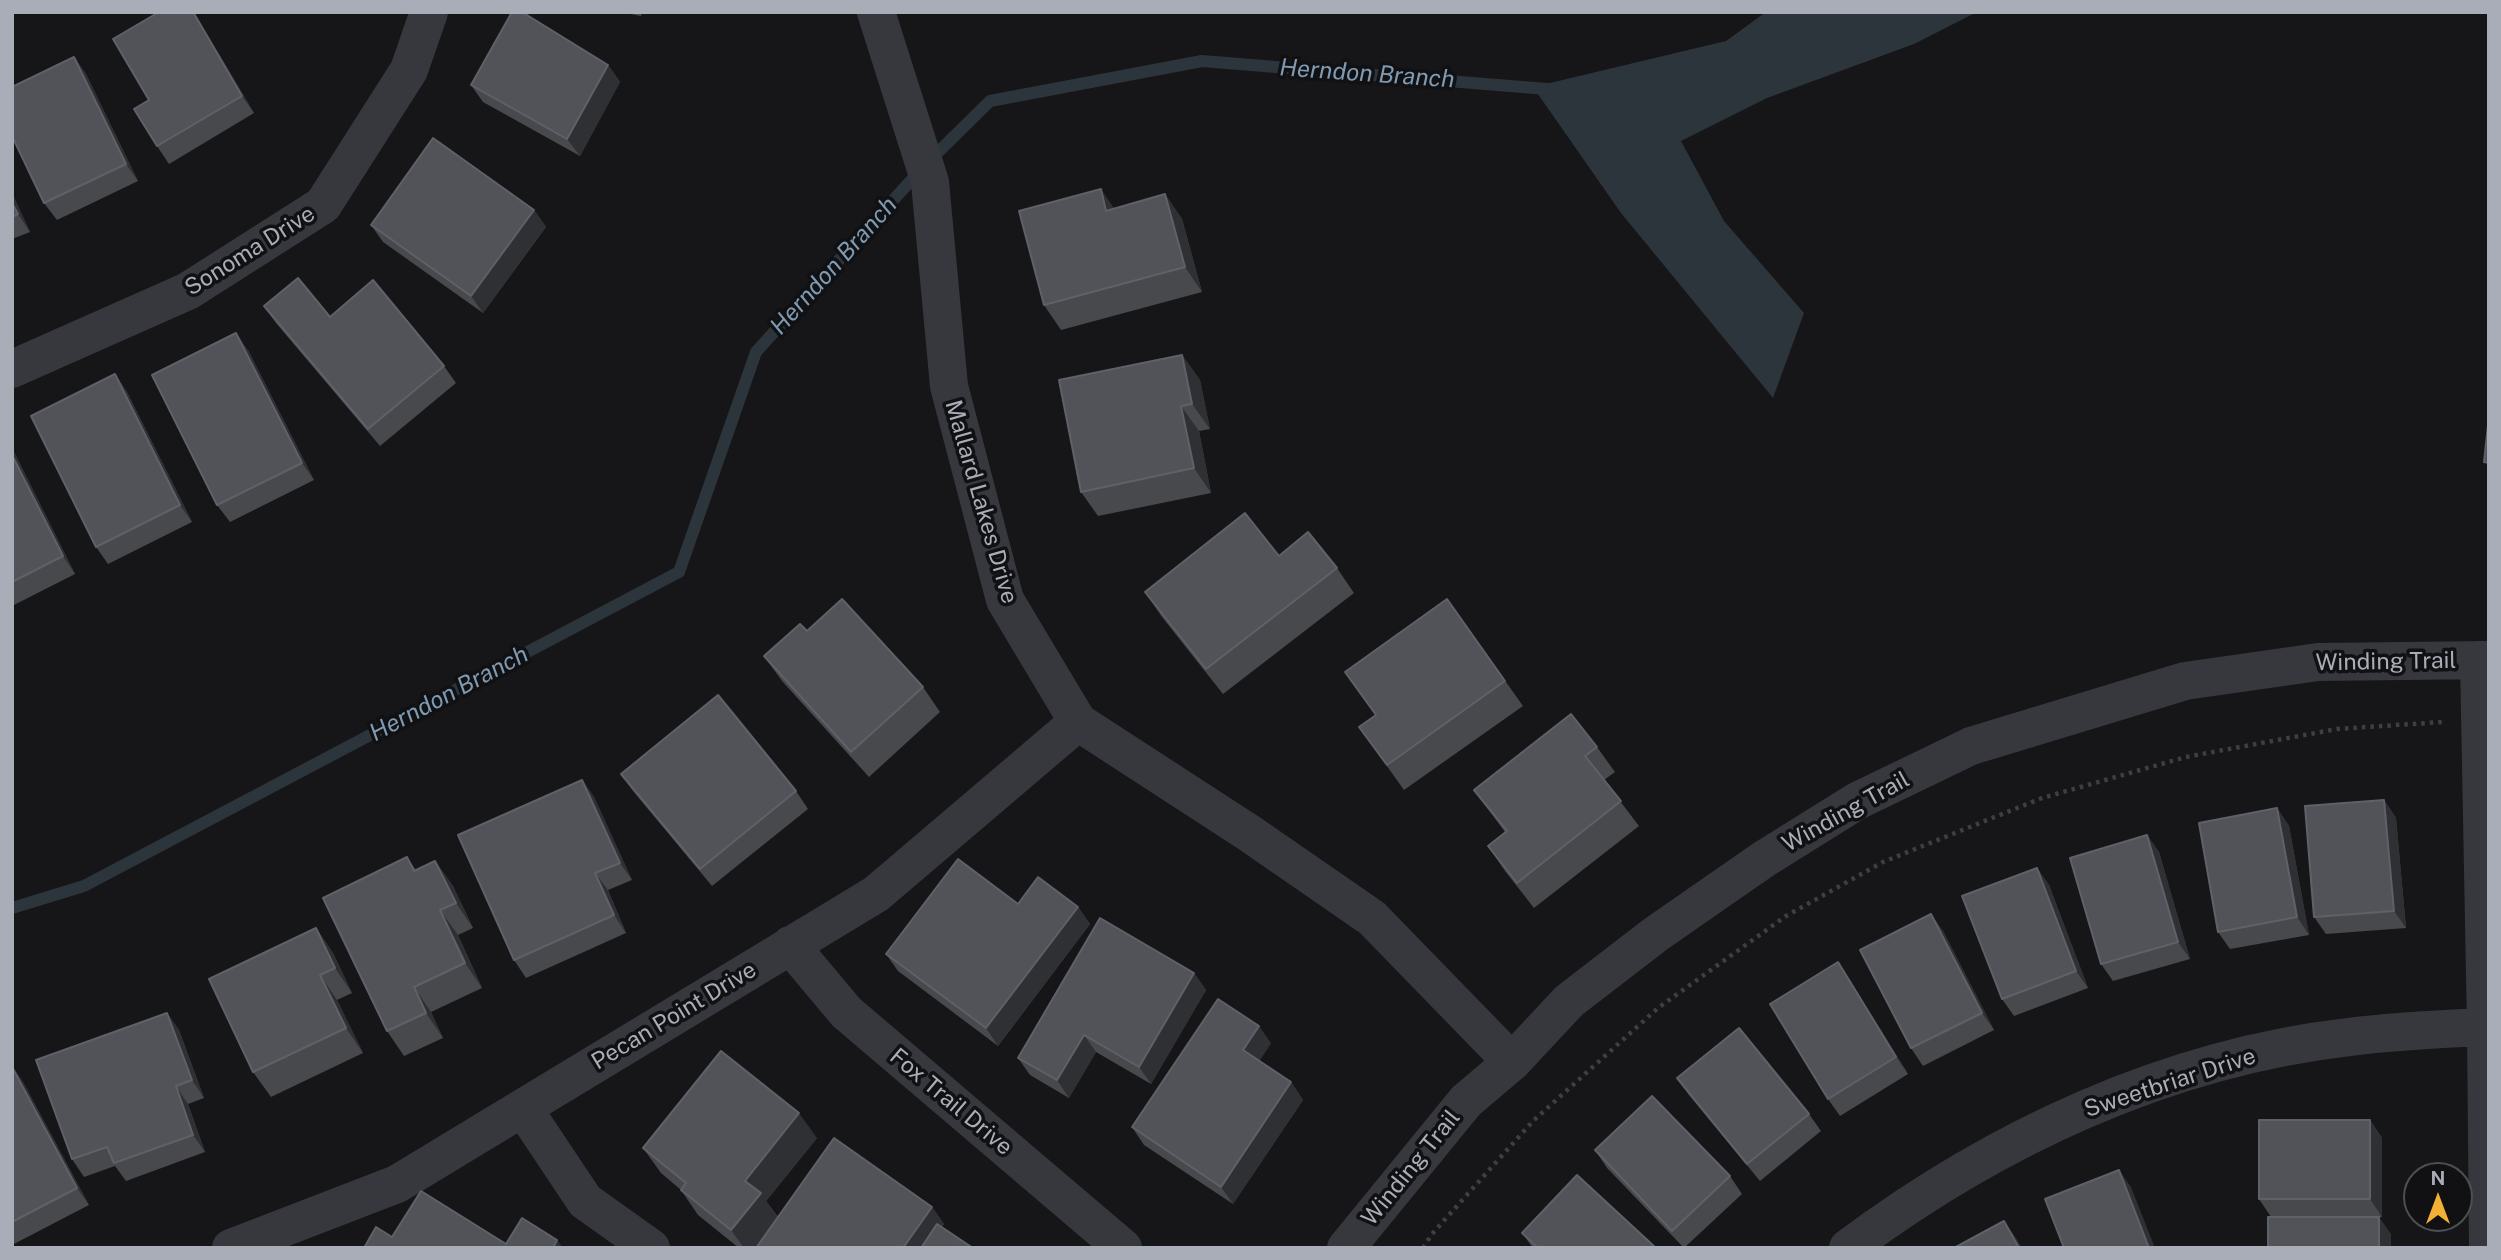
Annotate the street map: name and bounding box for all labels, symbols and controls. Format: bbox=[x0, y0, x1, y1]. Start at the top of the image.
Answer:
water label: Herndon Branch bbox=[1279, 54, 1455, 94]
water label: Herndon Branch bbox=[765, 191, 903, 341]
street label: Sonoma Drive bbox=[180, 200, 320, 302]
street label: Mallard Lakes Drive bbox=[939, 397, 1023, 607]
water label: Herndon Branch bbox=[365, 640, 533, 748]
street label: Winding Trail bbox=[2315, 647, 2457, 677]
street label: Winding Trail bbox=[1778, 766, 1914, 858]
street label: Pecan Point Drive bbox=[587, 956, 761, 1076]
street label: Sweetbriar Drive bbox=[2081, 1042, 2259, 1124]
street label: Fox Trail Drive bbox=[884, 1043, 1018, 1161]
street label: Winding Trail bbox=[1356, 1105, 1466, 1231]
north arrow bbox=[2403, 1162, 2473, 1232]
text: N bbox=[2431, 1167, 2445, 1189]

